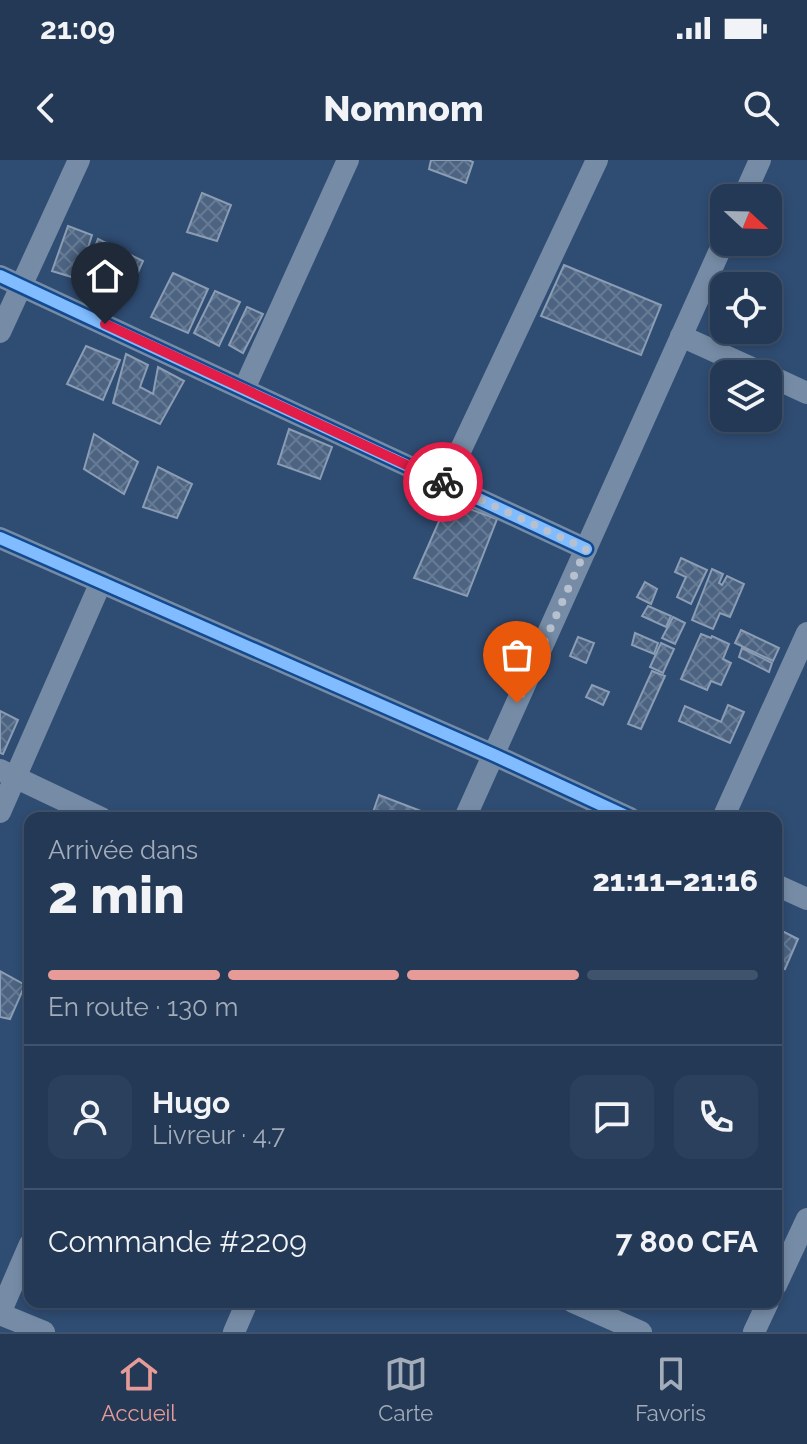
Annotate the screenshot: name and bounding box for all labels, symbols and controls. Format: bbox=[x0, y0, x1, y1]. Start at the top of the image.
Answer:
text: 21:09 bbox=[40, 11, 115, 46]
icon: back bbox=[24, 86, 68, 130]
icon: search bbox=[739, 86, 783, 130]
text: Nomnom bbox=[323, 87, 484, 129]
north arrow bbox=[710, 184, 782, 256]
map controls bbox=[710, 184, 782, 432]
pin bbox=[71, 242, 139, 324]
icon: home bbox=[83, 254, 127, 298]
button: locate bbox=[710, 272, 782, 344]
button: layers bbox=[710, 360, 782, 432]
courier bbox=[403, 442, 483, 522]
icon: bike bbox=[421, 460, 465, 504]
pin bbox=[483, 621, 551, 703]
icon: bag bbox=[495, 633, 539, 677]
text: Arrivée dans bbox=[48, 835, 198, 865]
text: 21:11–21:16 bbox=[592, 863, 758, 898]
text: 2 min bbox=[48, 864, 185, 925]
text: En route · 130 m bbox=[48, 992, 238, 1022]
button: person bbox=[48, 1075, 132, 1159]
button: chat bbox=[570, 1075, 654, 1159]
button: phone bbox=[674, 1075, 758, 1159]
text: Hugo bbox=[152, 1085, 230, 1120]
text: Livreur · 4.7 bbox=[152, 1120, 285, 1150]
text: Commande #2209 bbox=[48, 1224, 307, 1259]
text: 7 800 CFA bbox=[615, 1224, 758, 1259]
tab: Accueil bbox=[101, 1352, 176, 1426]
tab: Carte bbox=[378, 1352, 433, 1426]
tab: Favoris bbox=[635, 1352, 706, 1426]

